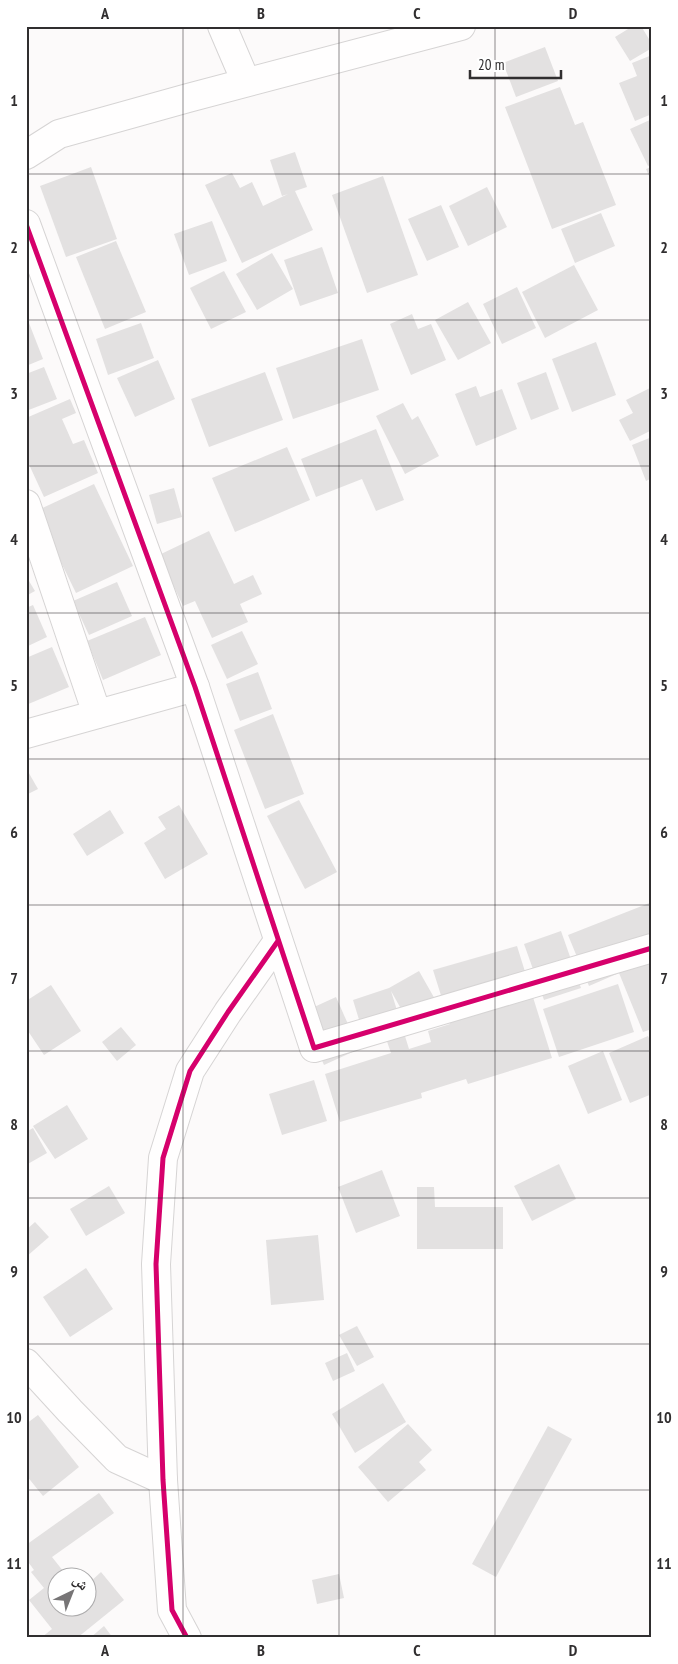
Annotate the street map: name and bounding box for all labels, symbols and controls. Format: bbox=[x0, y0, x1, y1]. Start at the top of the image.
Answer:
text: A bbox=[100, 3, 110, 23]
text: B bbox=[257, 3, 265, 23]
text: C bbox=[413, 3, 421, 23]
text: D bbox=[569, 3, 578, 23]
scale bar bbox=[470, 48, 562, 80]
text: 20 m bbox=[478, 55, 504, 74]
text: 1 bbox=[10, 90, 18, 110]
text: 1 bbox=[660, 90, 668, 110]
text: 2 bbox=[10, 237, 18, 257]
text: 2 bbox=[660, 237, 668, 257]
text: 3 bbox=[10, 383, 18, 403]
text: 3 bbox=[660, 383, 668, 403]
text: 4 bbox=[10, 529, 18, 549]
text: 4 bbox=[660, 529, 668, 549]
text: 5 bbox=[10, 675, 18, 695]
text: 5 bbox=[660, 675, 668, 695]
text: 6 bbox=[10, 822, 18, 842]
text: 6 bbox=[660, 822, 668, 842]
text: 7 bbox=[10, 968, 18, 988]
text: 7 bbox=[660, 968, 668, 988]
text: 8 bbox=[10, 1114, 18, 1134]
text: 8 bbox=[660, 1114, 668, 1134]
text: 9 bbox=[10, 1261, 18, 1281]
text: 9 bbox=[660, 1261, 668, 1281]
text: 10 bbox=[6, 1407, 22, 1427]
text: 10 bbox=[656, 1407, 672, 1427]
text: 11 bbox=[6, 1553, 22, 1573]
text: 11 bbox=[656, 1553, 672, 1573]
north arrow bbox=[48, 1566, 98, 1616]
text: ش bbox=[69, 1571, 93, 1594]
text: A bbox=[100, 1640, 110, 1660]
text: B bbox=[257, 1640, 265, 1660]
text: C bbox=[413, 1640, 421, 1660]
text: D bbox=[569, 1640, 578, 1660]

